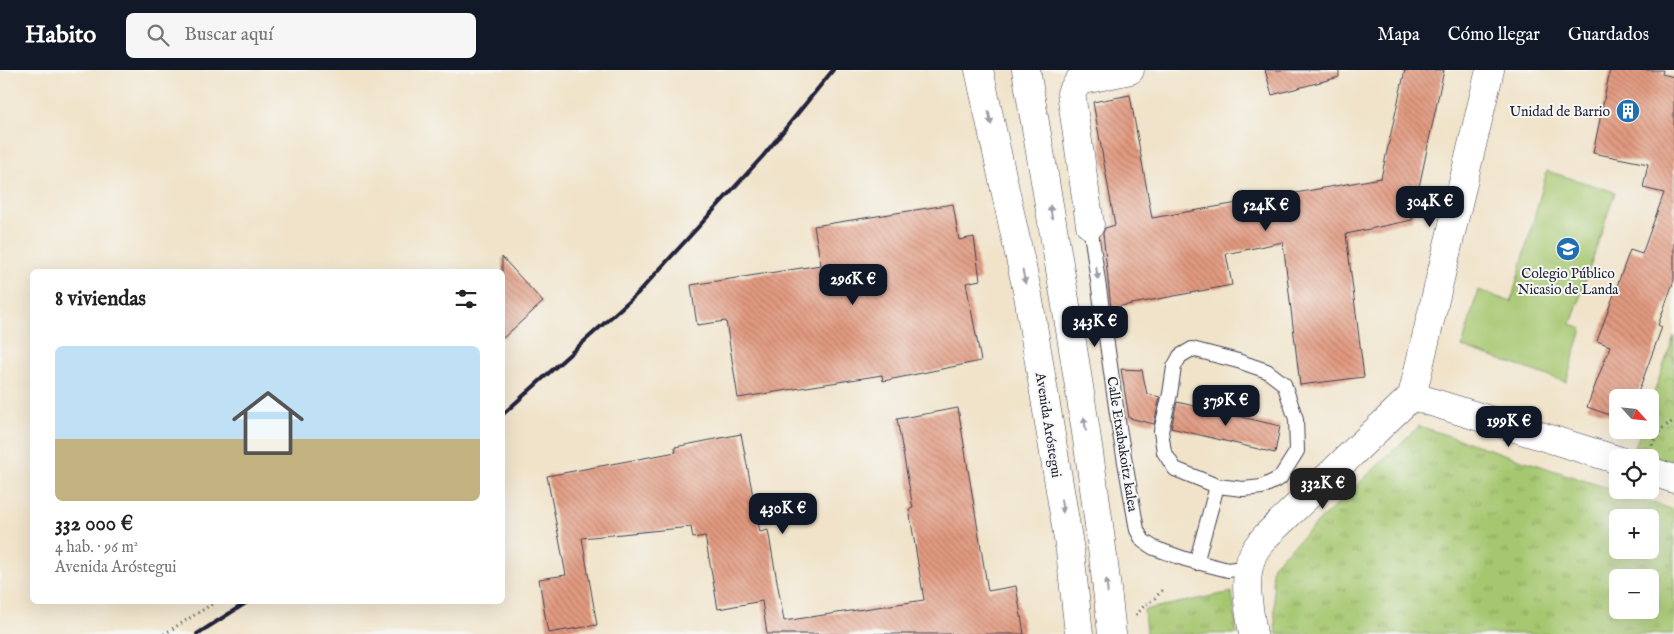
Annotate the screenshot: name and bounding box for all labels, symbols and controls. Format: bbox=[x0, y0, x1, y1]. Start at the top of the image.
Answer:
search box bbox=[126, 13, 476, 58]
text: Habito bbox=[25, 20, 96, 51]
icon: search bbox=[144, 21, 172, 49]
text: Buscar aquí bbox=[184, 23, 273, 47]
text: Mapa bbox=[1377, 24, 1420, 47]
text: Cómo llegar bbox=[1448, 24, 1540, 47]
text: Guardados bbox=[1568, 24, 1649, 47]
building icon: Unidad de Barrio bbox=[1615, 98, 1641, 124]
place label: Unidad de Barrio bbox=[1510, 103, 1610, 121]
one-way arrow bbox=[986, 110, 994, 126]
pin: 304K € bbox=[1389, 186, 1471, 228]
pin: 524K € bbox=[1225, 190, 1307, 232]
text: 304K € bbox=[1407, 192, 1453, 212]
text: 524K € bbox=[1243, 196, 1289, 216]
one-way arrow bbox=[1046, 204, 1054, 220]
school or university icon: Colegio Público Nicasio de Landa bbox=[1555, 236, 1581, 262]
pin: 296K € bbox=[812, 264, 894, 306]
place label: Colegio Público Nicasio de Landa bbox=[1518, 265, 1619, 299]
one-way arrow bbox=[1093, 266, 1101, 282]
one-way arrow bbox=[1020, 269, 1028, 285]
text: 296K € bbox=[830, 270, 876, 290]
icon: filters bbox=[452, 285, 480, 313]
text: 8 viviendas bbox=[55, 286, 146, 313]
pin: 343K € bbox=[1054, 306, 1136, 348]
text: 343K € bbox=[1073, 312, 1117, 332]
street label: Avenida Aróstegui bbox=[1031, 370, 1065, 479]
street label: Calle Etxabakoitz kalea bbox=[1102, 375, 1142, 514]
icon: home bbox=[223, 378, 313, 468]
pin: 379K € bbox=[1185, 384, 1267, 427]
north arrow bbox=[1609, 389, 1659, 439]
map controls bbox=[1609, 389, 1659, 619]
text: 379K € bbox=[1204, 391, 1248, 411]
pin: 199K € bbox=[1468, 406, 1550, 448]
text: 199K € bbox=[1487, 412, 1531, 432]
one-way arrow bbox=[1081, 416, 1089, 432]
button: locate bbox=[1609, 449, 1659, 499]
pin: 332K € bbox=[1282, 468, 1364, 510]
text: 332K € bbox=[1301, 474, 1345, 494]
pin: 430K € bbox=[742, 492, 824, 535]
one-way arrow bbox=[1059, 498, 1067, 514]
text: 430K € bbox=[760, 499, 806, 519]
button: + bbox=[1609, 509, 1659, 559]
text: 332 000 € bbox=[55, 511, 133, 538]
text: 4 hab. · 96 m² bbox=[55, 538, 138, 558]
text: Avenida Aróstegui bbox=[55, 558, 177, 578]
button: − bbox=[1609, 569, 1659, 619]
one-way arrow bbox=[1103, 577, 1111, 593]

